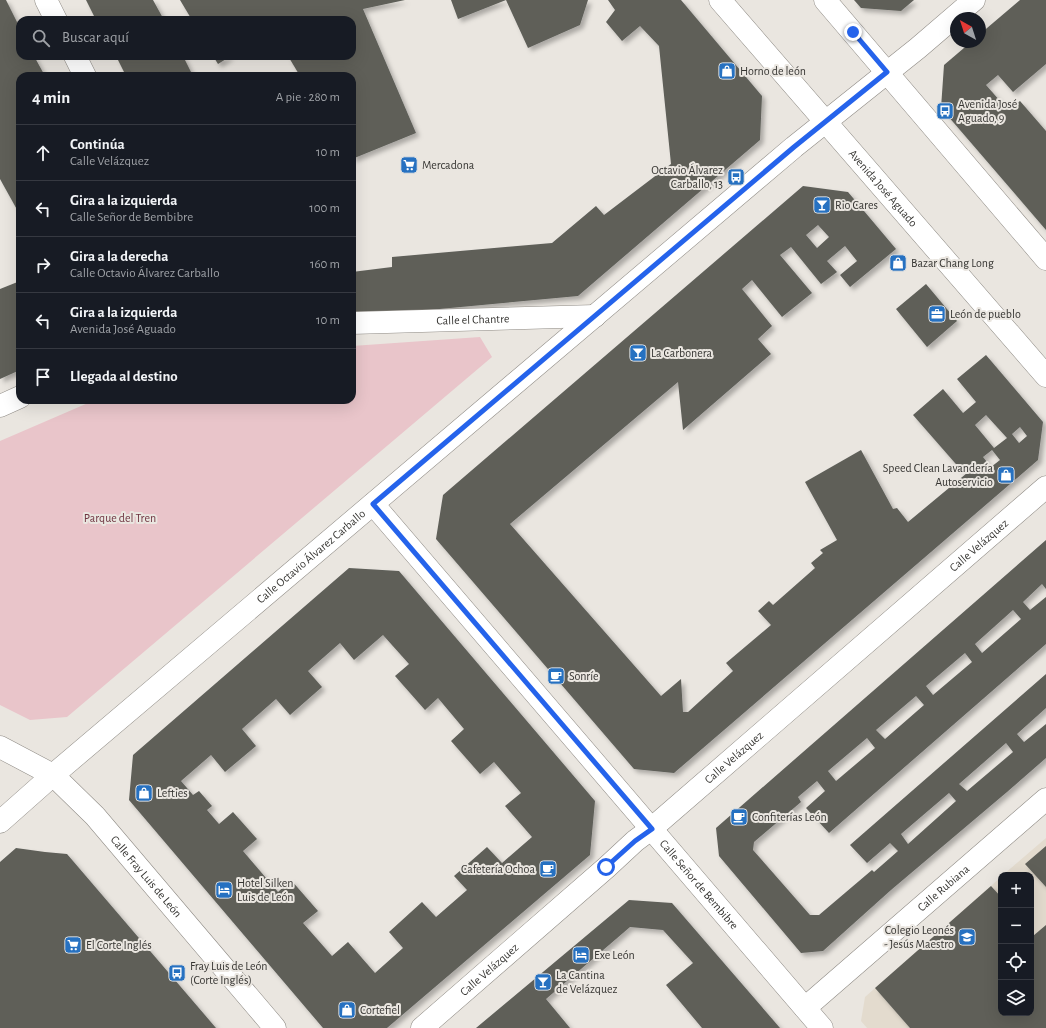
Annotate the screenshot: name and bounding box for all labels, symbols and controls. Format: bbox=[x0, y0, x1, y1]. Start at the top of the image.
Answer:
north arrow bbox=[950, 12, 986, 48]
search box bbox=[16, 16, 356, 60]
route end bbox=[844, 23, 862, 41]
icon: search bbox=[30, 27, 52, 49]
text: Buscar aquí bbox=[62, 30, 129, 45]
shop icon: Horno de león bbox=[717, 61, 737, 81]
place label: Horno de león bbox=[740, 65, 806, 77]
text: 4 min bbox=[32, 89, 70, 106]
text: A pie · 280 m bbox=[276, 91, 340, 104]
place label: Avenida José Aguado, 9 bbox=[958, 98, 1017, 124]
bus stop icon: Avenida José Aguado, 9 bbox=[935, 101, 955, 121]
text: Continúa bbox=[70, 137, 125, 152]
icon: ahead bbox=[32, 142, 54, 164]
text: 10 m bbox=[316, 146, 340, 159]
street label: Avenida José Aguado bbox=[846, 147, 920, 229]
text: Calle Velázquez bbox=[70, 155, 149, 168]
supermarket icon: Mercadona bbox=[399, 155, 419, 175]
place label: Mercadona bbox=[422, 159, 475, 171]
place label: Octavio Álvarez Carballo, 13 bbox=[651, 163, 723, 190]
bus stop icon: Octavio Álvarez Carballo, 13 bbox=[726, 167, 746, 187]
text: Gira a la izquierda bbox=[70, 193, 177, 208]
bar icon: Rio Cares bbox=[812, 195, 832, 215]
icon: left bbox=[32, 198, 54, 220]
place label: Rio Cares bbox=[835, 199, 878, 211]
text: 100 m bbox=[309, 202, 340, 215]
text: Calle Señor de Bembibre bbox=[70, 211, 193, 224]
text: Gira a la derecha bbox=[70, 249, 169, 264]
shop icon: Bazar Chang Long bbox=[888, 253, 908, 273]
icon: right bbox=[32, 254, 54, 276]
place label: Bazar Chang Long bbox=[911, 257, 994, 269]
text: 160 m bbox=[310, 258, 340, 271]
text: Calle Octavio Álvarez Carballo bbox=[70, 267, 220, 280]
office icon: León de pueblo bbox=[927, 304, 947, 324]
text: Gira a la izquierda bbox=[70, 305, 177, 320]
place label: León de pueblo bbox=[950, 308, 1021, 320]
icon: left bbox=[32, 310, 54, 332]
street label: Calle el Chantre bbox=[436, 312, 510, 327]
text: 10 m bbox=[316, 314, 340, 327]
text: Avenida José Aguado bbox=[70, 323, 176, 336]
bar icon: La Carbonera bbox=[628, 343, 648, 363]
place label: La Carbonera bbox=[651, 347, 712, 359]
icon: arrive bbox=[32, 366, 54, 388]
text: Llegada al destino bbox=[70, 369, 178, 384]
place label: Speed Clean Lavandería Autoservicio bbox=[883, 462, 993, 488]
shop icon: Speed Clean Lavandería Autoservicio bbox=[996, 465, 1016, 485]
street label: Calle Octavio Álvarez Carballo bbox=[254, 507, 368, 606]
park label: Parque del Tren bbox=[84, 512, 156, 524]
street label: Calle Velázquez bbox=[947, 517, 1010, 574]
cafe icon: Sonríe bbox=[546, 666, 566, 686]
place label: Sonríe bbox=[569, 670, 599, 682]
street label: Calle Velázquez bbox=[702, 729, 765, 786]
shop icon: Lefties bbox=[134, 783, 154, 803]
place label: Lefties bbox=[157, 787, 188, 799]
cafe icon: Confiterías León bbox=[729, 807, 749, 827]
place label: Confiterías León bbox=[752, 811, 827, 823]
street label: Calle Fray Luis de León bbox=[109, 833, 184, 920]
street label: Calle Señor de Bembibre bbox=[657, 837, 741, 932]
route start bbox=[597, 858, 615, 876]
cafe icon: Cafetería Ochoa bbox=[538, 859, 558, 879]
street label: Calle Rubiana bbox=[915, 862, 972, 914]
place label: Cafetería Ochoa bbox=[461, 863, 535, 875]
map controls bbox=[998, 872, 1034, 1016]
button: + bbox=[998, 872, 1034, 908]
place label: Hotel Silken Luis de León bbox=[237, 877, 294, 903]
hotel icon: Hotel Silken Luis de León bbox=[214, 880, 234, 900]
button: − bbox=[998, 908, 1034, 944]
place label: Colegio Leonés - Jesús Maestro bbox=[884, 924, 954, 950]
school or university icon: Colegio Leonés - Jesús Maestro bbox=[957, 927, 977, 947]
supermarket icon: El Corte Inglés bbox=[63, 935, 83, 955]
place label: El Corte Inglés bbox=[86, 939, 152, 951]
street label: Calle Velázquez bbox=[458, 941, 521, 998]
button: locate bbox=[998, 944, 1034, 980]
hotel icon: Exe León bbox=[571, 945, 591, 965]
place label: Exe León bbox=[594, 949, 635, 961]
place label: Fray Luis de León (Corte Inglés) bbox=[190, 960, 268, 986]
bus stop icon: Fray Luis de León (Corte Inglés) bbox=[167, 963, 187, 983]
place label: La Cantina de Velázquez bbox=[556, 969, 618, 995]
bar icon: La Cantina de Velázquez bbox=[533, 972, 553, 992]
button: layers bbox=[998, 980, 1034, 1016]
shop icon: Cortefiel bbox=[337, 1000, 357, 1020]
place label: Cortefiel bbox=[360, 1004, 400, 1016]

